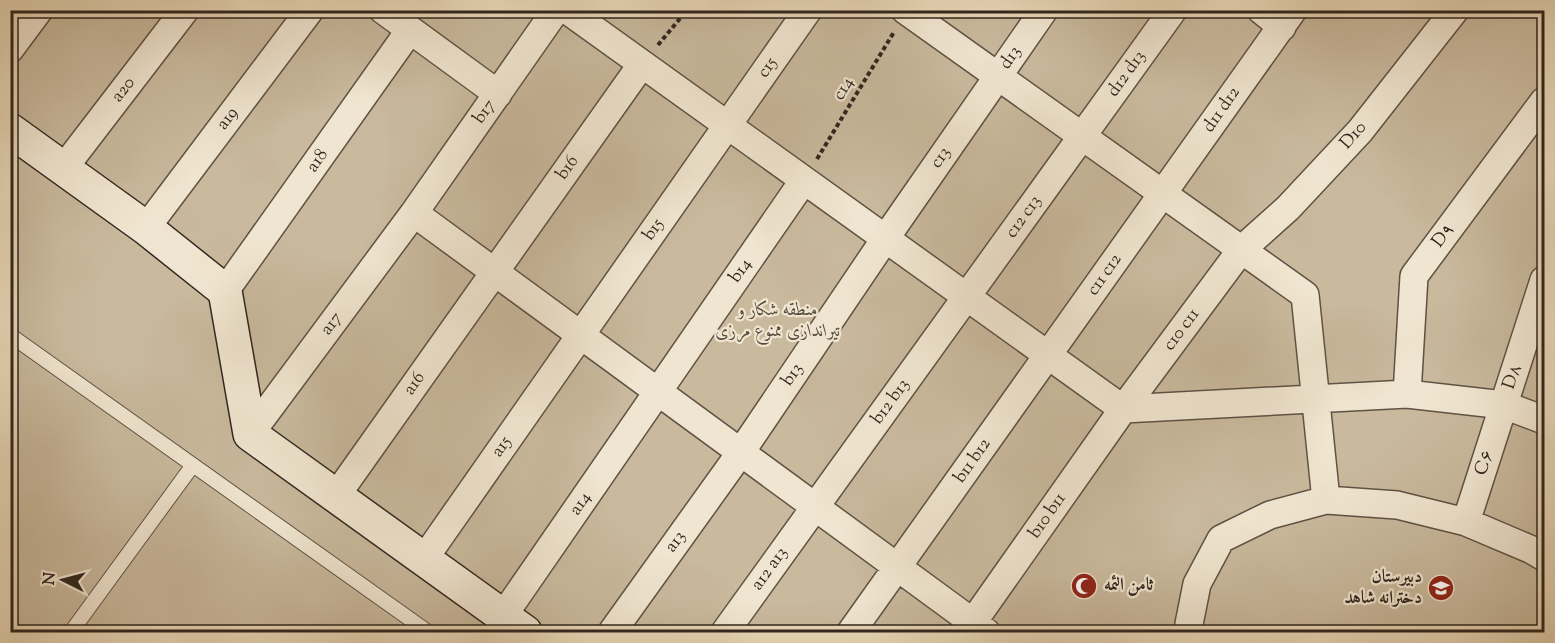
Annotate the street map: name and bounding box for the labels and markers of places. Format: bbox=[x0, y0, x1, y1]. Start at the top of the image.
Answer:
place label: دبیرستان دخترانه شاهد bbox=[1344, 565, 1422, 612]
mosque icon: ثامن الئمه bbox=[1069, 571, 1099, 601]
place label: ثامن الئمه bbox=[1104, 573, 1154, 599]
school or university icon: دبیرستان دخترانه شاهد bbox=[1426, 573, 1456, 603]

